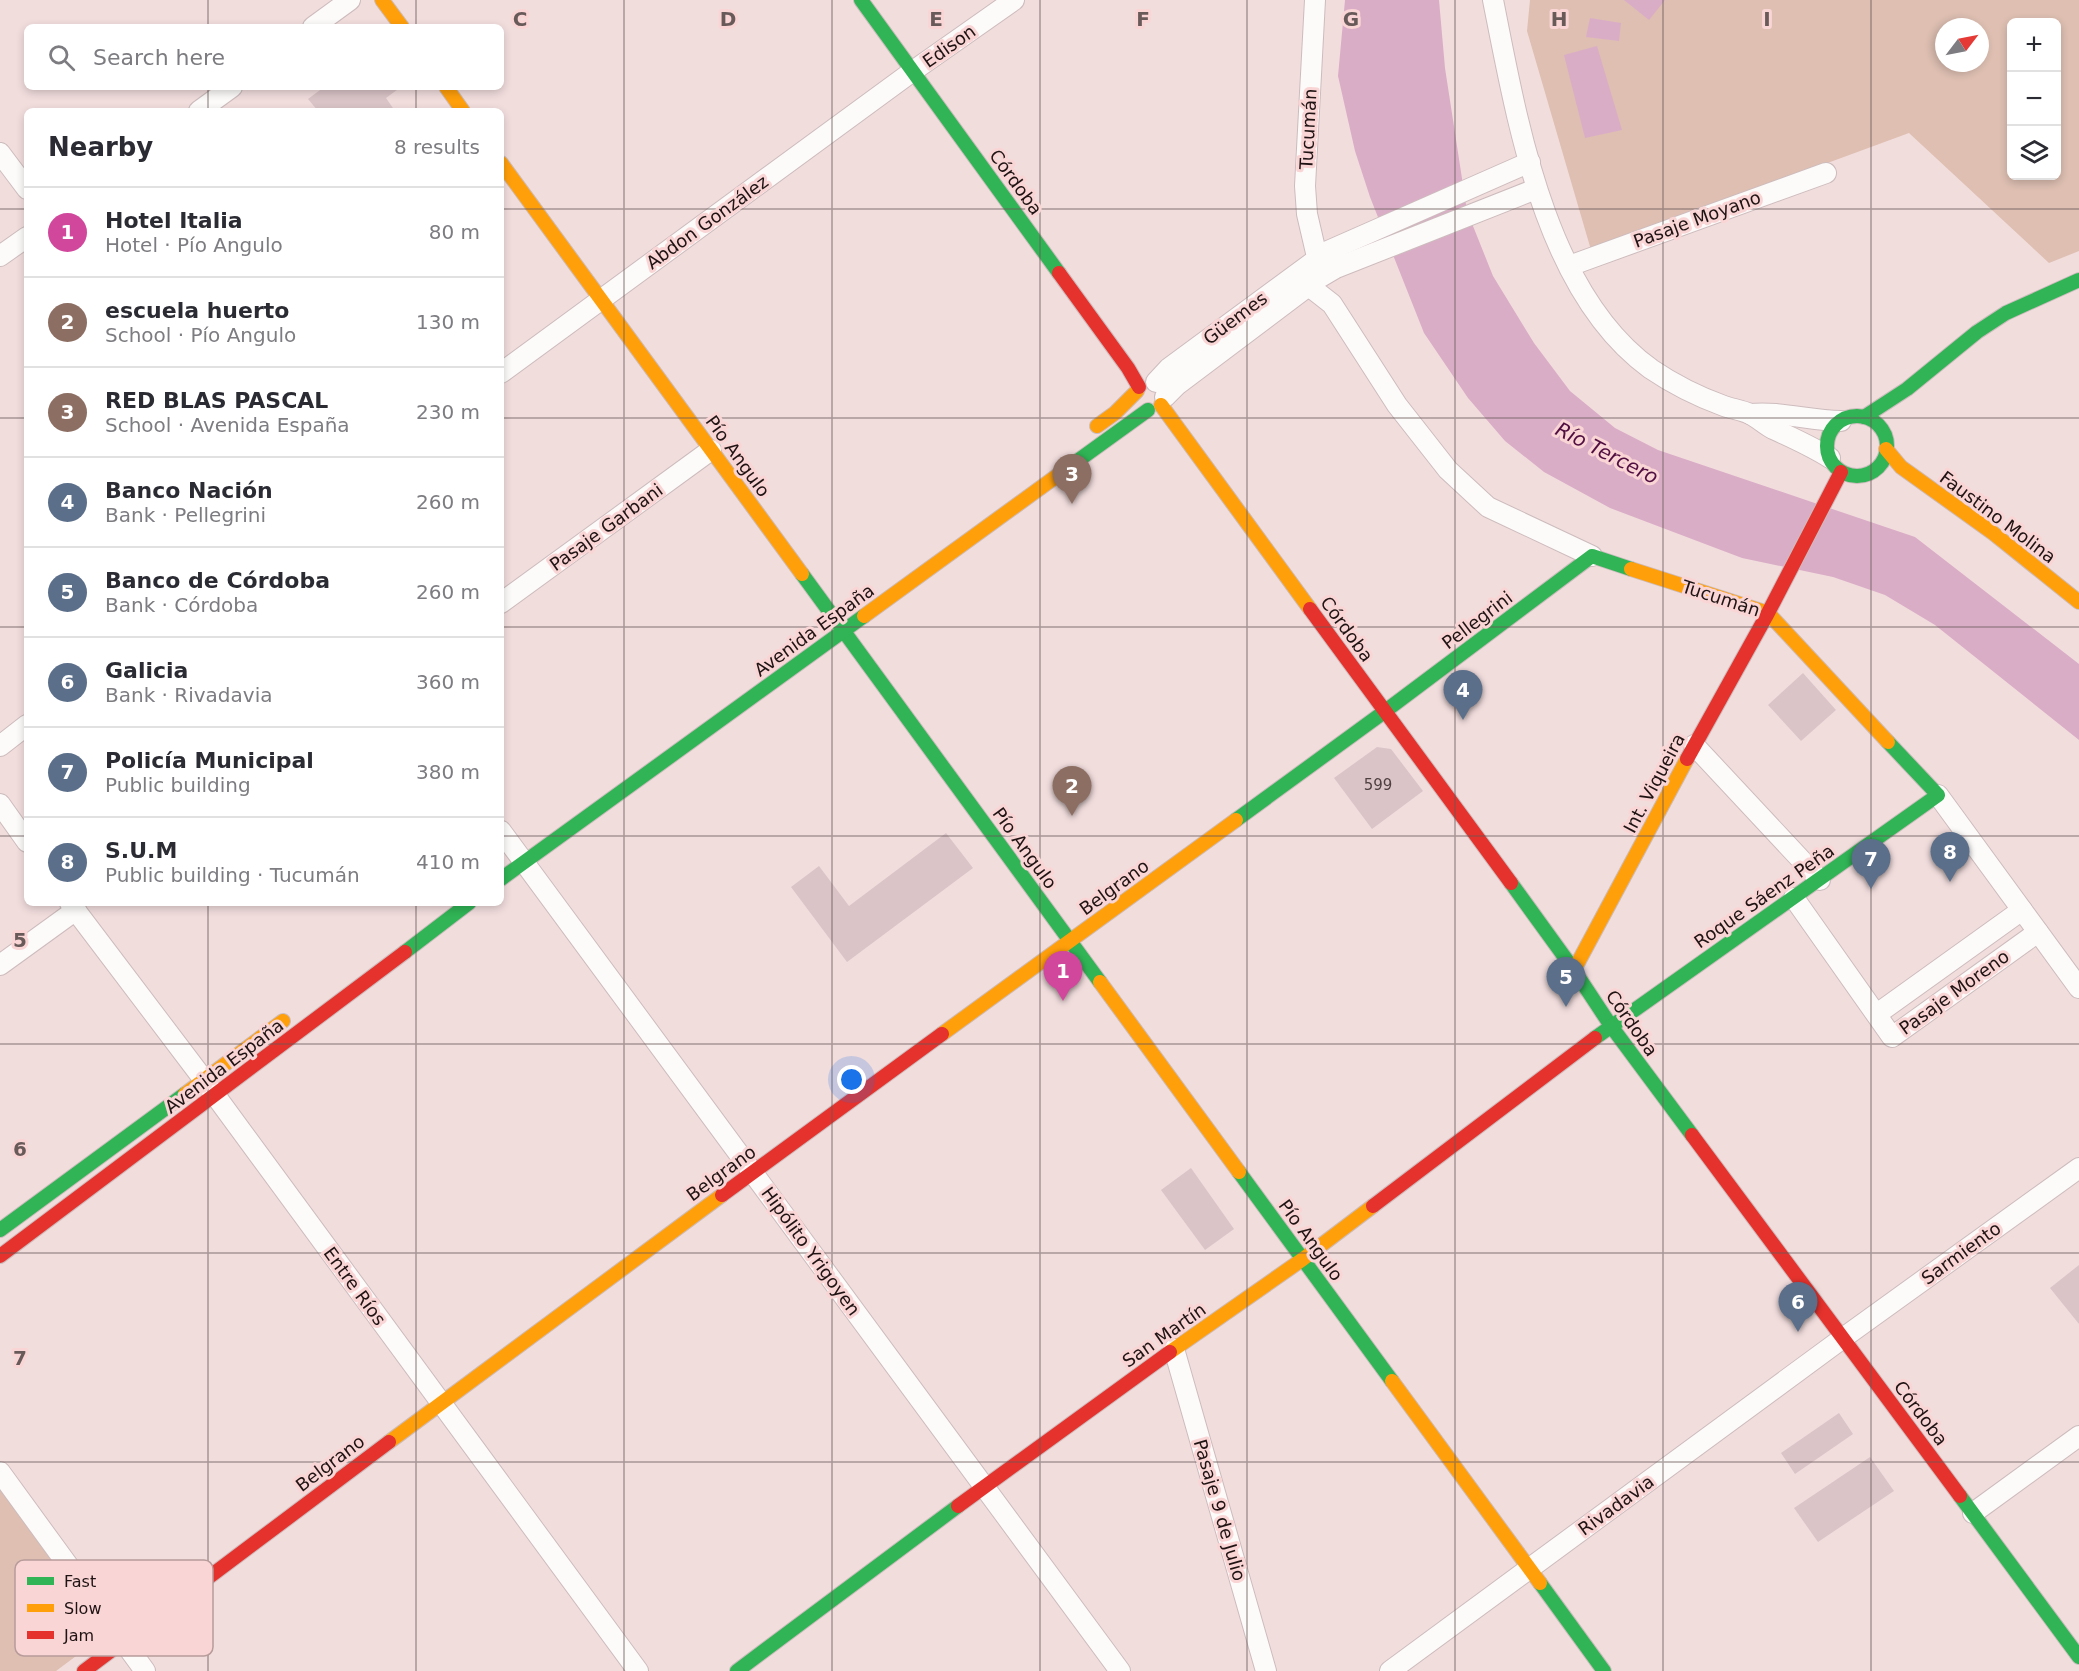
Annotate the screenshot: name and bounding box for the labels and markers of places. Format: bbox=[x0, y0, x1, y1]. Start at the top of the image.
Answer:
pin: 3 bbox=[1052, 454, 1092, 504]
pin: 4 bbox=[1444, 670, 1482, 720]
pin: 2 bbox=[1052, 766, 1092, 816]
pin: 8 bbox=[1930, 832, 1970, 882]
pin: 7 bbox=[1852, 840, 1890, 889]
pin: 1 bbox=[1044, 952, 1082, 1001]
pin: 5 bbox=[1546, 958, 1586, 1007]
pin: 6 bbox=[1778, 1282, 1818, 1332]

